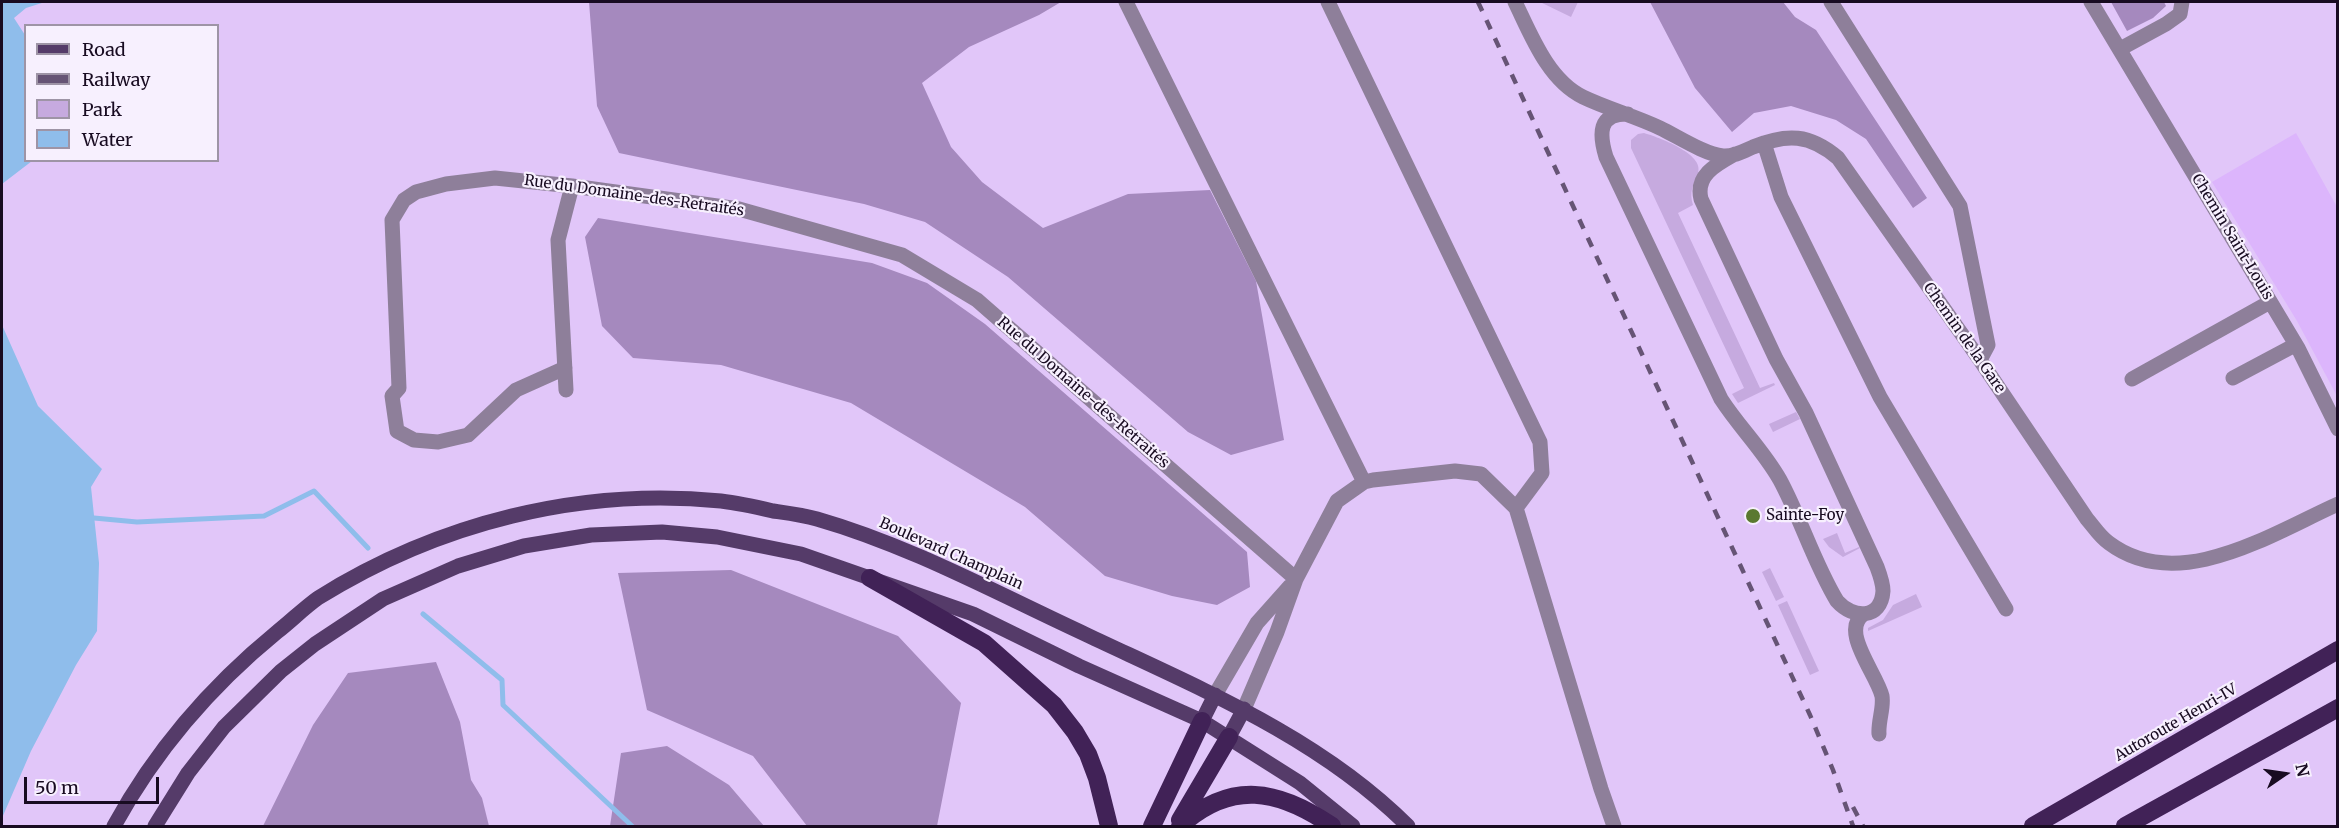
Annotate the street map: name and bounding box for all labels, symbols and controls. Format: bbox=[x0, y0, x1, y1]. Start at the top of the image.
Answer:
legend bbox=[24, 24, 219, 162]
text: Road bbox=[82, 38, 126, 61]
text: Railway bbox=[82, 68, 150, 91]
text: Park bbox=[82, 98, 122, 121]
text: Water bbox=[82, 128, 133, 151]
street label: Chemin Saint-Louis bbox=[2187, 171, 2277, 303]
street label: Rue du Domaine-des-Retraités bbox=[523, 172, 745, 220]
street label: Chemin de la Gare bbox=[1919, 279, 2009, 397]
street label: Rue du Domaine-des-Retraités bbox=[993, 313, 1173, 473]
marker: Sainte-Foy bbox=[1744, 507, 1762, 525]
place label: Sainte-Foy bbox=[1766, 507, 1844, 525]
street label: Boulevard Champlain bbox=[876, 514, 1026, 594]
street label: Autoroute Henri-IV bbox=[2112, 681, 2240, 765]
north arrow bbox=[2255, 744, 2315, 804]
text: N bbox=[2291, 762, 2314, 778]
scale bar bbox=[27, 765, 162, 803]
text: 50 m bbox=[35, 776, 79, 799]

